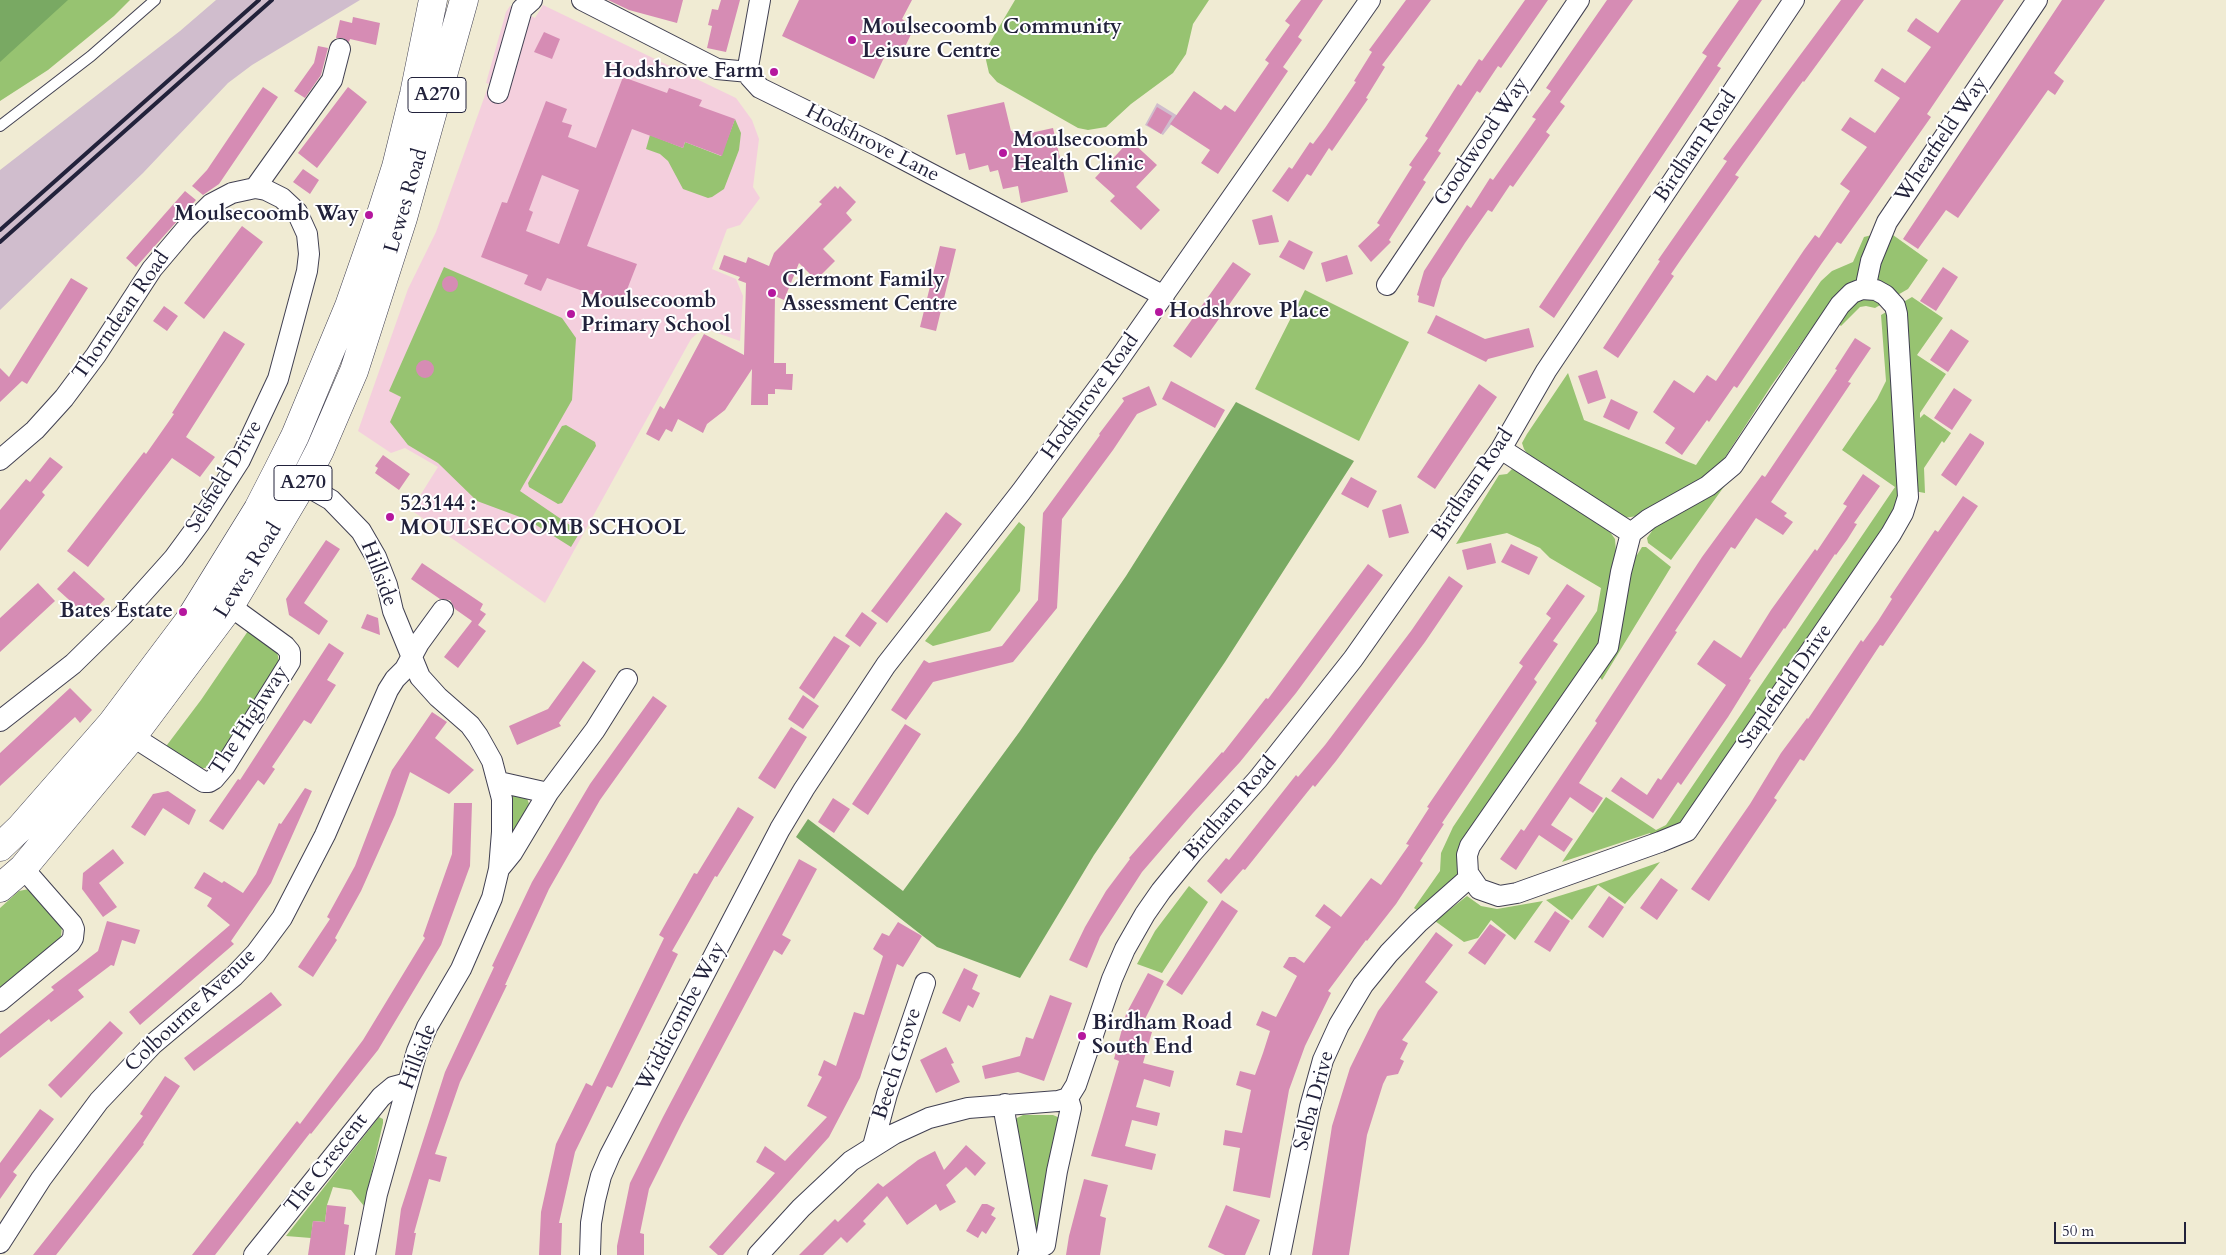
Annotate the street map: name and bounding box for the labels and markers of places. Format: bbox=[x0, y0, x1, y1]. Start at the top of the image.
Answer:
place label: Moulsecoomb Community Leisure Centre bbox=[862, 15, 1122, 65]
marker: Moulsecoomb Community Leisure Centre bbox=[846, 34, 858, 46]
place label: Hodshrove Farm bbox=[604, 59, 764, 85]
marker: Hodshrove Farm bbox=[768, 66, 780, 78]
place label: Moulsecoomb Health Clinic bbox=[1013, 128, 1148, 178]
marker: Moulsecoomb Health Clinic bbox=[997, 147, 1009, 159]
place label: Moulsecoomb Way bbox=[174, 202, 359, 228]
marker: Moulsecoomb Way bbox=[363, 209, 375, 221]
place label: Clermont Family Assessment Centre bbox=[782, 268, 958, 318]
marker: Clermont Family Assessment Centre bbox=[766, 287, 778, 299]
place label: Moulsecoomb Primary School bbox=[581, 289, 730, 339]
place label: Hodshrove Place bbox=[1169, 299, 1329, 325]
marker: Hodshrove Place bbox=[1153, 306, 1165, 318]
marker: Moulsecoomb Primary School bbox=[565, 308, 577, 320]
place label: 523144 : MOULSECOOMB SCHOOL bbox=[400, 492, 686, 542]
marker: 523144 : MOULSECOOMB SCHOOL bbox=[384, 511, 396, 523]
place label: Bates Estate bbox=[60, 599, 173, 625]
marker: Bates Estate bbox=[177, 606, 189, 618]
place label: Birdham Road South End bbox=[1092, 1011, 1232, 1061]
marker: Birdham Road South End bbox=[1076, 1030, 1088, 1042]

